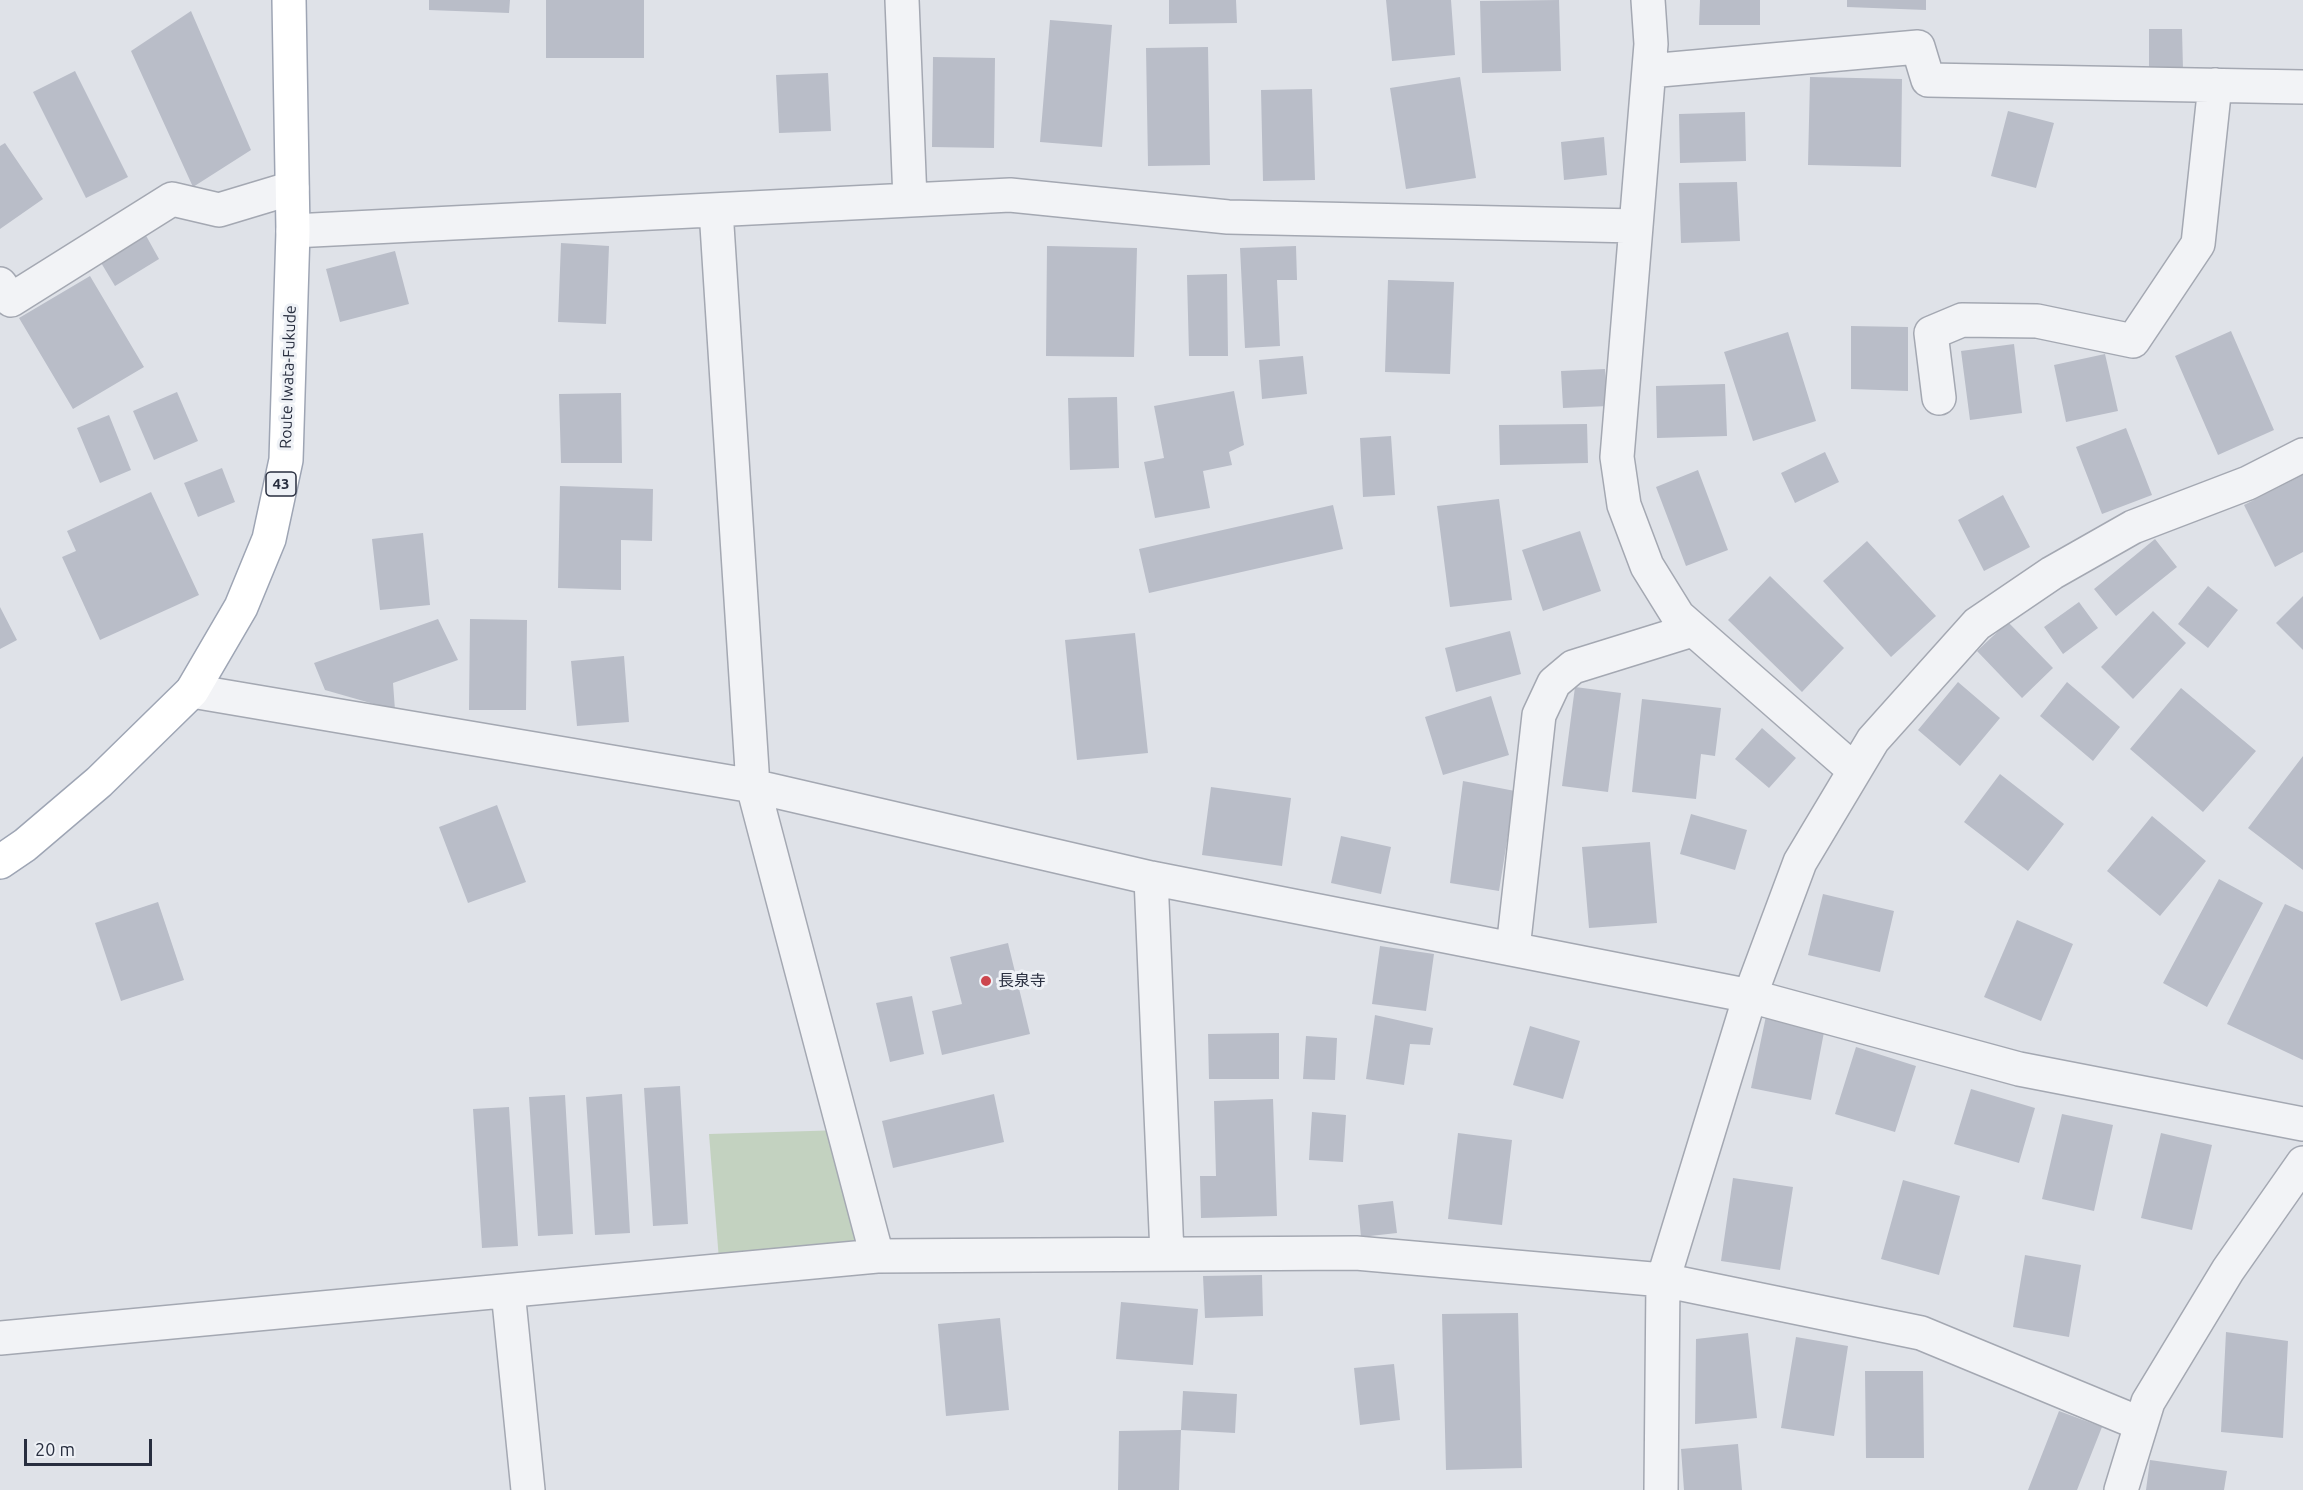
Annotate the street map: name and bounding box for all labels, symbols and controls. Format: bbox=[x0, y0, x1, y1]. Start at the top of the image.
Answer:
street label: Route Iwata-Fukude bbox=[276, 305, 300, 449]
road number: 43 bbox=[266, 472, 296, 496]
place label: 長泉寺 bbox=[998, 971, 1046, 991]
marker: 長泉寺 bbox=[979, 974, 993, 988]
scale bar bbox=[27, 1427, 154, 1465]
text: 20 m bbox=[35, 1439, 75, 1459]

